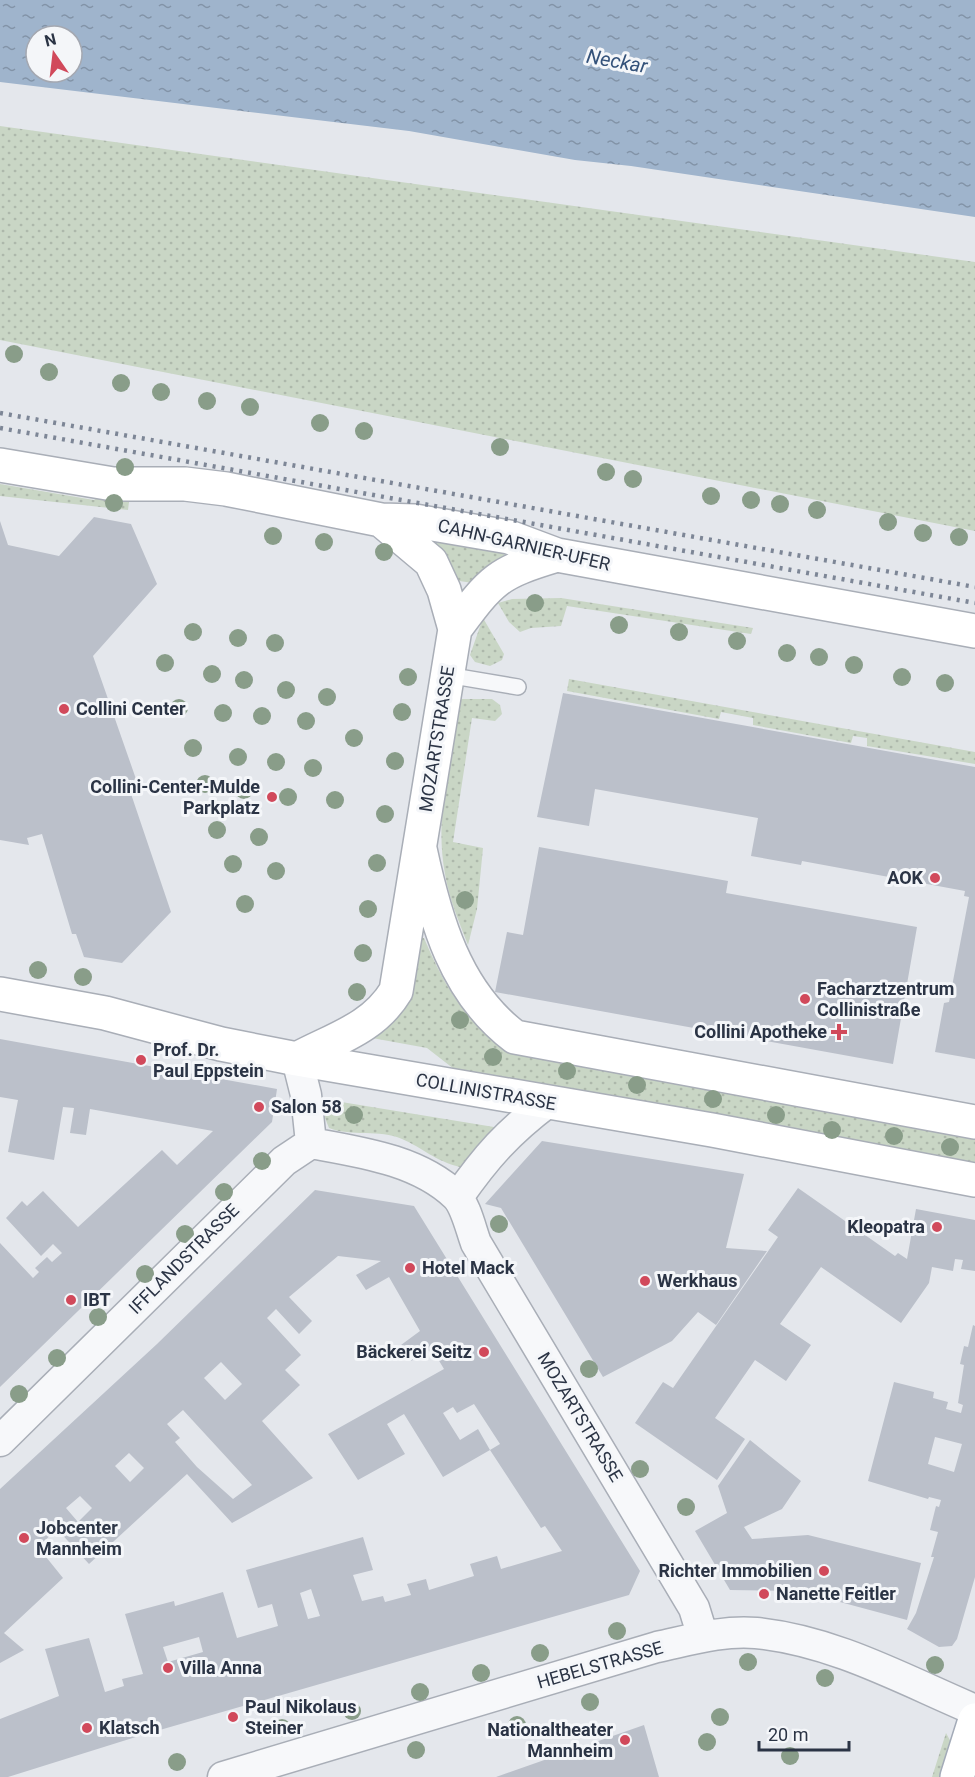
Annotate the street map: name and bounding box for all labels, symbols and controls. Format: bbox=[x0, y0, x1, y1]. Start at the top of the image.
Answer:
north arrow bbox=[24, 24, 84, 84]
text: N bbox=[43, 29, 58, 51]
water label: Neckar bbox=[585, 44, 651, 78]
street label: CAHN-GARNIER-UFER bbox=[436, 514, 612, 575]
street label: MOZARTSTRASSE bbox=[415, 664, 458, 813]
place label: Collini Center bbox=[76, 698, 186, 719]
marker: Collini Center bbox=[57, 702, 71, 716]
place label: Collini-Center-Mulde Parkplatz bbox=[90, 776, 260, 818]
marker: Collini-Center-Mulde Parkplatz bbox=[265, 790, 279, 804]
place label: AOK bbox=[887, 867, 924, 888]
marker: AOK bbox=[928, 871, 942, 885]
place label: Facharztzentrum Collinistraße bbox=[817, 978, 954, 1020]
marker: Facharztzentrum Collinistraße bbox=[798, 992, 812, 1006]
place label: Collini Apotheke bbox=[694, 1021, 827, 1042]
marker: Collini Apotheke bbox=[832, 1025, 846, 1039]
place label: Prof. Dr. Paul Eppstein bbox=[153, 1039, 264, 1081]
marker: Prof. Dr. Paul Eppstein bbox=[134, 1053, 148, 1067]
street label: COLLINISTRASSE bbox=[414, 1069, 558, 1114]
place label: Salon 58 bbox=[271, 1096, 342, 1117]
marker: Salon 58 bbox=[252, 1100, 266, 1114]
street label: IFFLANDSTRASSE bbox=[124, 1199, 243, 1318]
place label: Kleopatra bbox=[847, 1216, 925, 1237]
marker: Kleopatra bbox=[930, 1220, 944, 1234]
place label: Hotel Mack bbox=[422, 1257, 515, 1278]
marker: Hotel Mack bbox=[403, 1261, 417, 1275]
place label: Werkhaus bbox=[657, 1270, 737, 1291]
marker: Werkhaus bbox=[638, 1274, 652, 1288]
place label: IBT bbox=[83, 1289, 111, 1310]
marker: IBT bbox=[64, 1293, 78, 1307]
place label: Bäckerei Seitz bbox=[356, 1341, 472, 1362]
marker: Bäckerei Seitz bbox=[477, 1345, 491, 1359]
street label: MOZARTSTRASSE bbox=[533, 1348, 627, 1485]
place label: Jobcenter Mannheim bbox=[36, 1517, 122, 1559]
marker: Jobcenter Mannheim bbox=[17, 1531, 31, 1545]
place label: Richter Immobilien bbox=[659, 1560, 812, 1581]
marker: Richter Immobilien bbox=[817, 1564, 831, 1578]
place label: Nanette Feitler bbox=[776, 1583, 896, 1604]
marker: Nanette Feitler bbox=[757, 1587, 771, 1601]
street label: HEBELSTRASSE bbox=[534, 1636, 665, 1693]
place label: Villa Anna bbox=[180, 1657, 262, 1678]
marker: Villa Anna bbox=[161, 1661, 175, 1675]
place label: Paul Nikolaus Steiner bbox=[245, 1696, 356, 1738]
marker: Paul Nikolaus Steiner bbox=[226, 1710, 240, 1724]
scale bar bbox=[759, 1714, 849, 1752]
place label: Klatsch bbox=[99, 1717, 160, 1738]
place label: Nationaltheater Mannheim bbox=[487, 1719, 613, 1761]
marker: Klatsch bbox=[80, 1721, 94, 1735]
text: 20 m bbox=[768, 1724, 808, 1745]
marker: Nationaltheater Mannheim bbox=[618, 1733, 632, 1747]

